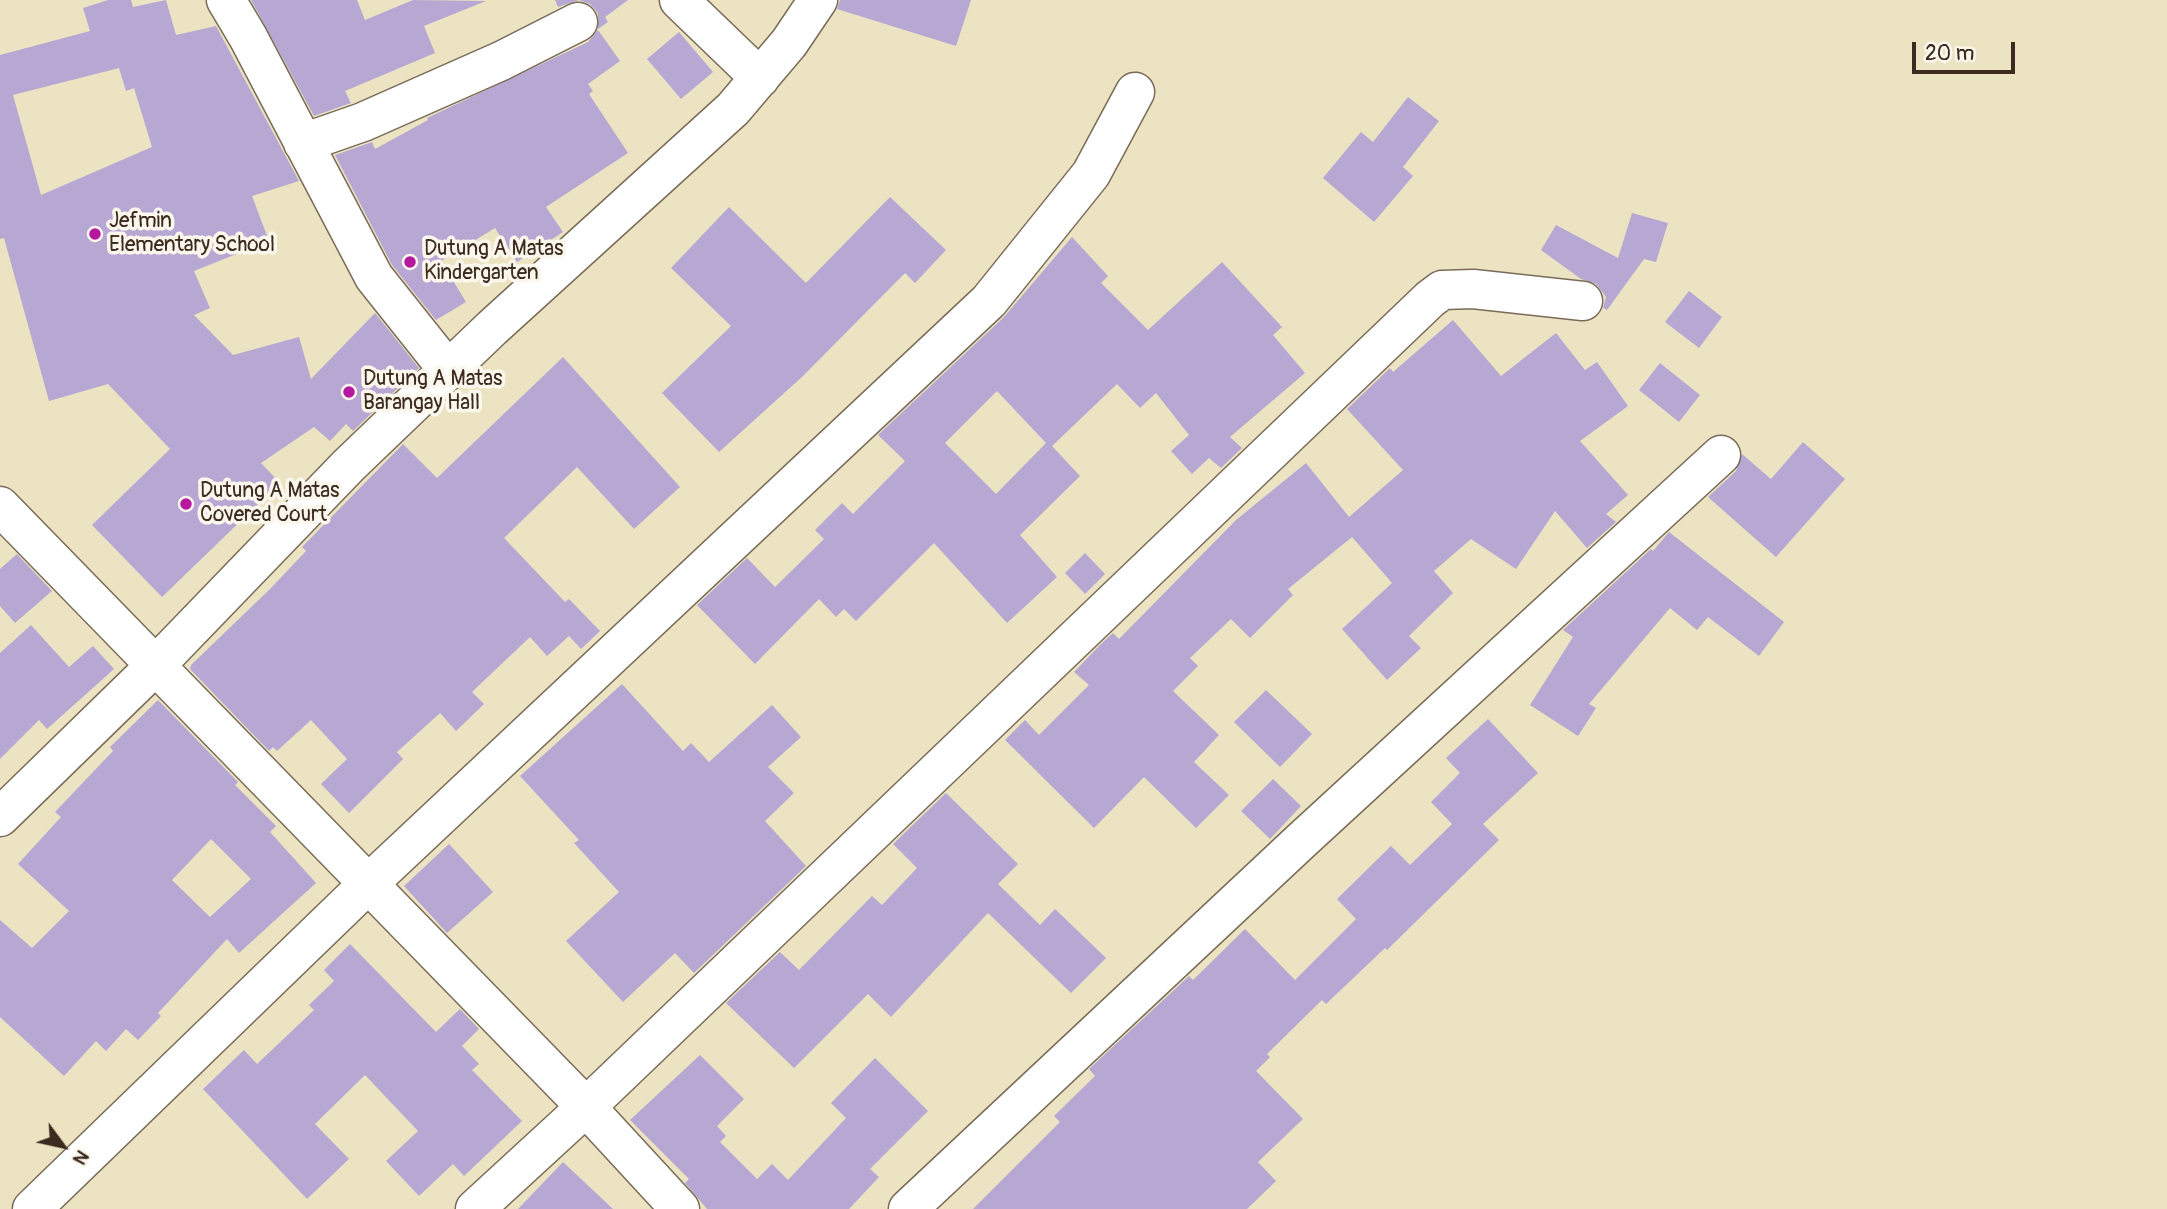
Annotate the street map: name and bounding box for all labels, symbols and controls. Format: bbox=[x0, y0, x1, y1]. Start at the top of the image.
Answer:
scale bar bbox=[1915, 28, 2018, 72]
text: 20 m bbox=[1925, 40, 1974, 67]
place label: Jefmin Elementary School bbox=[109, 209, 275, 259]
marker: Jefmin Elementary School bbox=[87, 226, 103, 242]
place label: Dutung A Matas Kindergarten bbox=[424, 237, 563, 287]
marker: Dutung A Matas Kindergarten bbox=[402, 254, 418, 270]
place label: Dutung A Matas Barangay Hall bbox=[363, 367, 502, 417]
marker: Dutung A Matas Barangay Hall bbox=[341, 384, 357, 400]
place label: Dutung A Matas Covered Court bbox=[200, 479, 339, 529]
marker: Dutung A Matas Covered Court bbox=[178, 496, 194, 512]
north arrow bbox=[28, 1111, 98, 1181]
text: N bbox=[67, 1146, 94, 1169]

